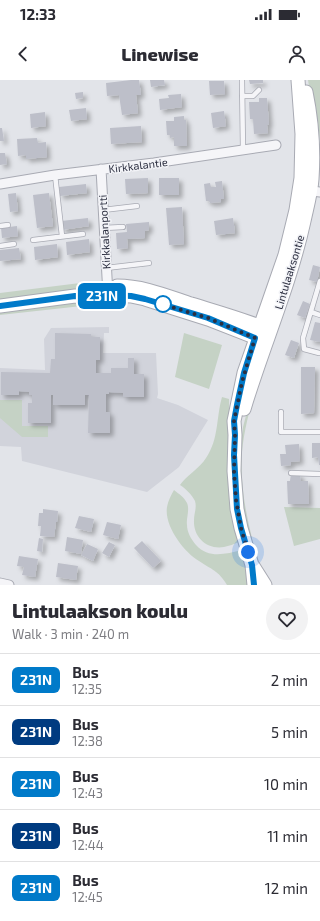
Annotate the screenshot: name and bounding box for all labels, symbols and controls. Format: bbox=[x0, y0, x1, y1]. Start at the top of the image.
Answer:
text: 12:33 bbox=[20, 5, 56, 23]
icon: back bbox=[12, 43, 34, 65]
text: Linewise bbox=[121, 43, 199, 65]
icon: person bbox=[286, 43, 308, 65]
street label: Kirkkalantie bbox=[108, 155, 168, 175]
street label: Kirkkalanportti bbox=[96, 194, 112, 270]
street label: Lintulaaksontie bbox=[271, 233, 307, 311]
line badge: 231N bbox=[74, 283, 130, 309]
text: 231N bbox=[86, 287, 118, 304]
unlabelled marker bbox=[154, 295, 172, 313]
your location bbox=[238, 542, 258, 562]
button: heart bbox=[266, 598, 308, 640]
text: Lintulaakson koulu bbox=[12, 599, 188, 622]
text: Walk · 3 min · 240 m bbox=[12, 626, 129, 642]
text: Bus bbox=[72, 663, 99, 681]
text: 231N bbox=[20, 671, 52, 688]
text: 2 min bbox=[271, 671, 308, 689]
text: 12:35 bbox=[72, 681, 102, 697]
text: Bus bbox=[72, 715, 99, 733]
text: 231N bbox=[20, 723, 52, 740]
text: 5 min bbox=[271, 723, 308, 741]
text: 12:38 bbox=[72, 733, 103, 749]
text: Bus bbox=[72, 767, 99, 785]
text: 231N bbox=[20, 775, 52, 792]
text: 10 min bbox=[264, 775, 308, 793]
text: 12:43 bbox=[72, 785, 103, 801]
text: Bus bbox=[72, 819, 99, 837]
text: 231N bbox=[20, 827, 52, 844]
text: 11 min bbox=[267, 827, 308, 845]
text: 12:44 bbox=[72, 837, 104, 853]
text: Bus bbox=[72, 871, 99, 889]
text: 231N bbox=[20, 879, 52, 896]
text: 12 min bbox=[265, 879, 308, 897]
text: 12:45 bbox=[72, 889, 103, 905]

